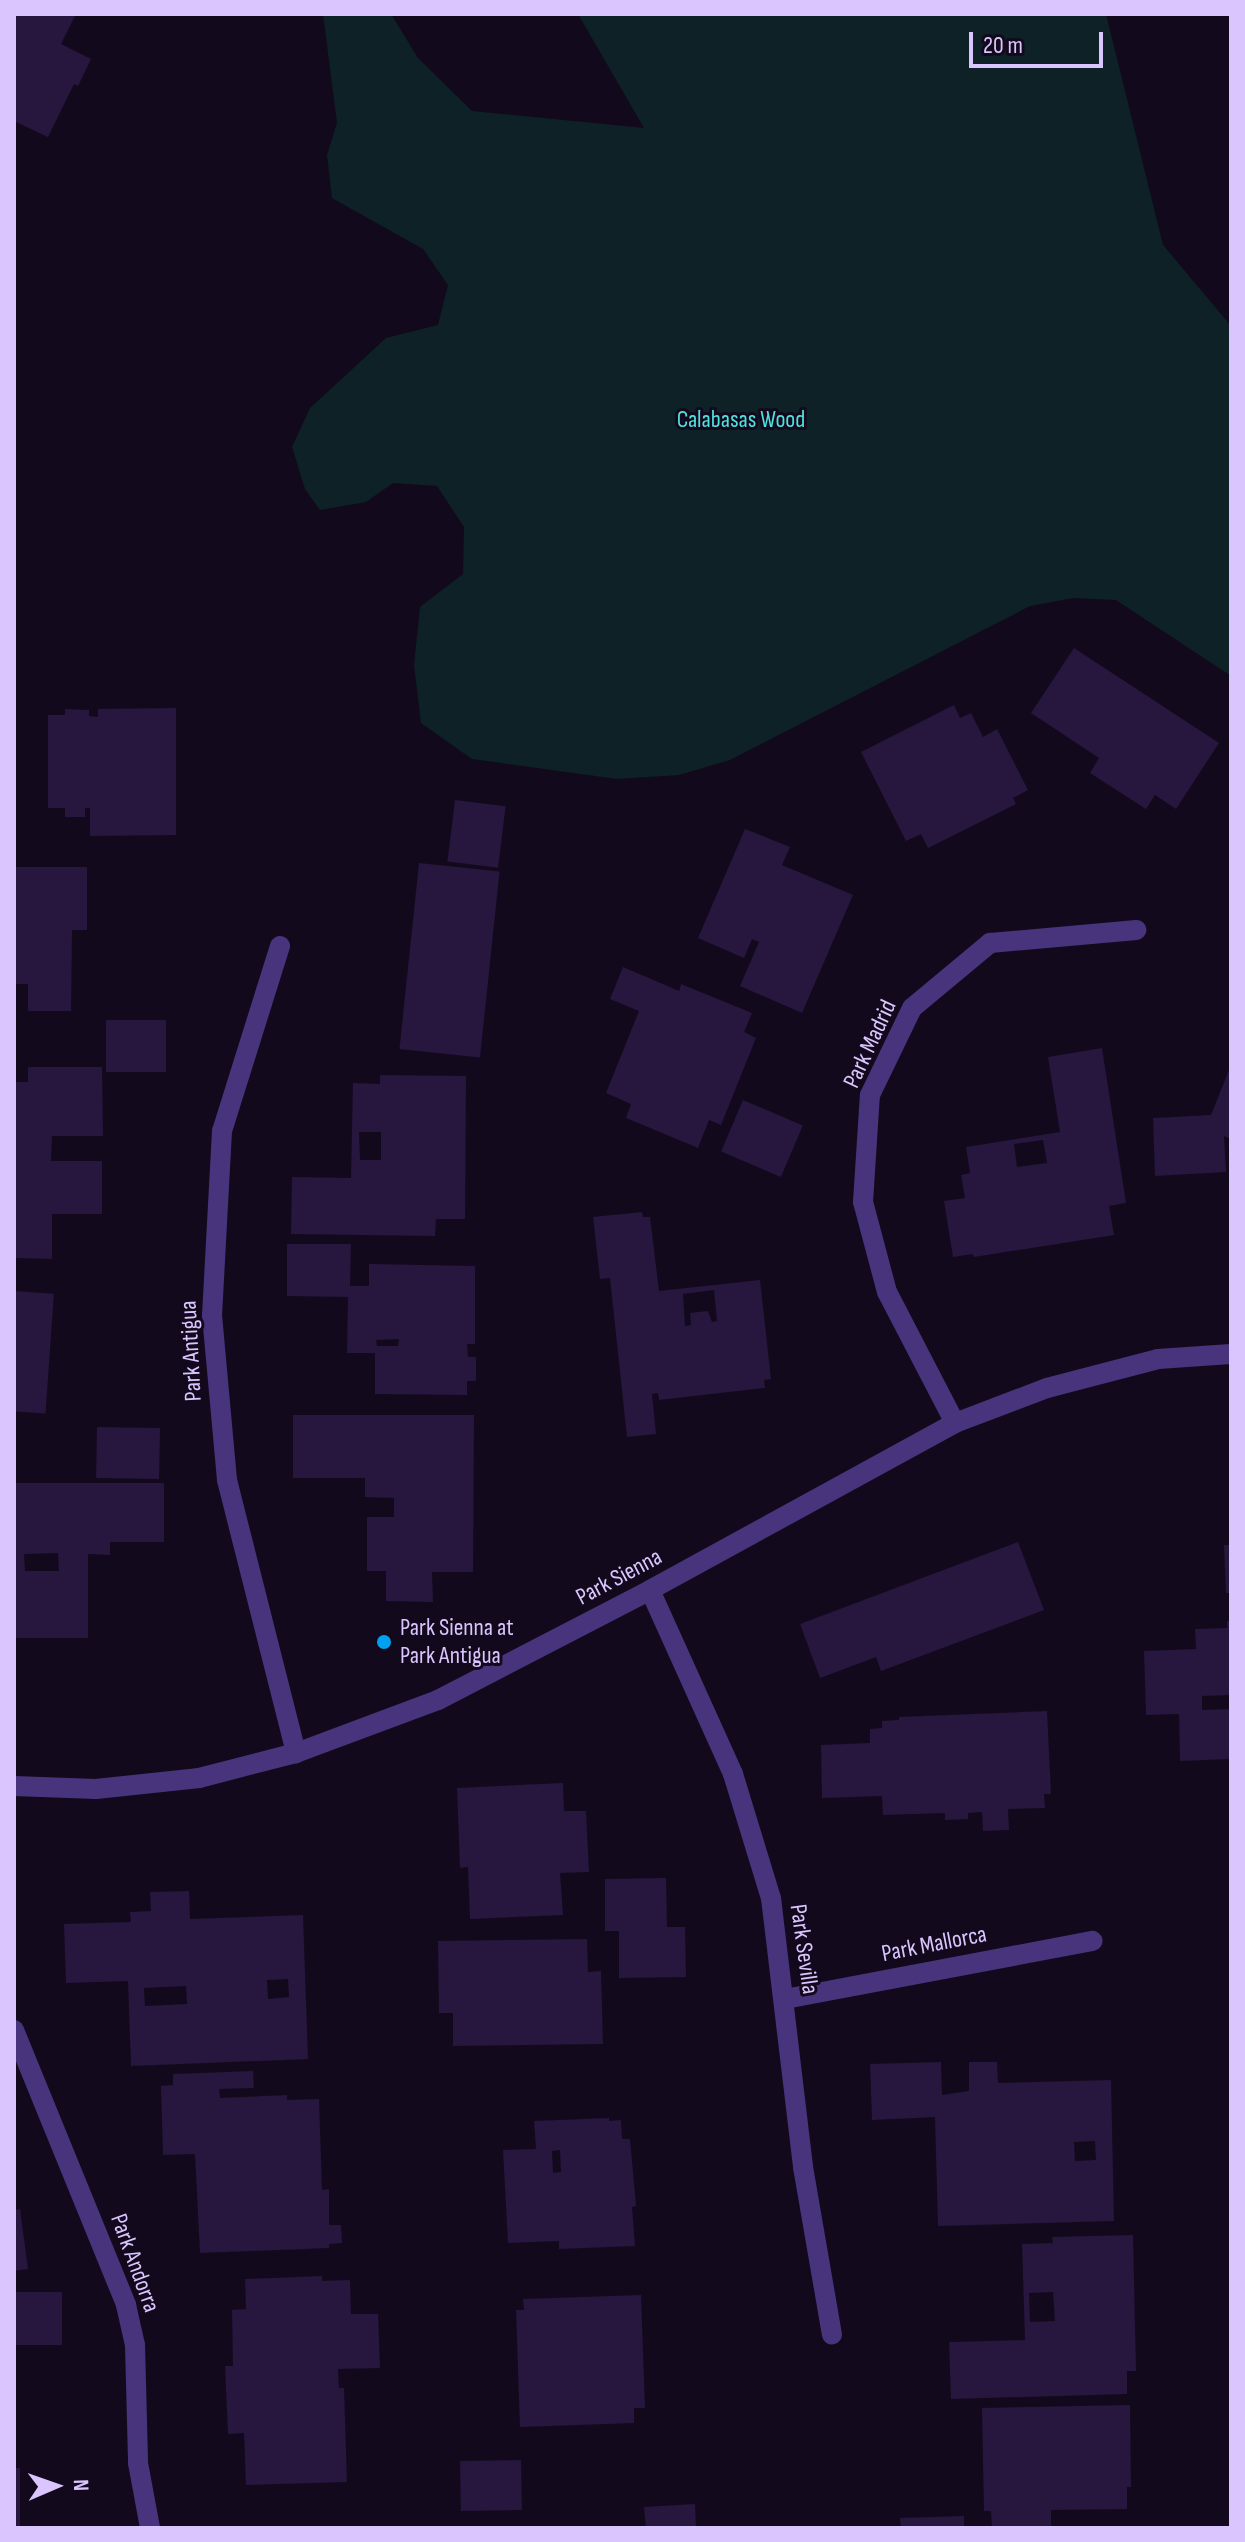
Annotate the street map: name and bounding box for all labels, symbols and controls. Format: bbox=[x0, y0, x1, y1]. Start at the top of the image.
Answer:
scale bar bbox=[973, 16, 1107, 66]
text: 20 m bbox=[983, 31, 1023, 60]
park label: Calabasas Wood bbox=[677, 406, 805, 434]
street label: Park Madrid bbox=[837, 995, 903, 1093]
street label: Park Antigua bbox=[174, 1300, 208, 1402]
street label: Park Sienna bbox=[571, 1542, 667, 1612]
place label: Park Sienna at Park Antigua bbox=[400, 1614, 513, 1670]
marker: Park Sienna at Park Antigua bbox=[375, 1633, 393, 1651]
street label: Park Sevilla bbox=[783, 1902, 825, 1996]
street label: Park Mallorca bbox=[879, 1920, 989, 1968]
street label: Park Andorra bbox=[104, 2210, 166, 2316]
north arrow bbox=[16, 2446, 96, 2526]
text: N bbox=[67, 2479, 94, 2491]

